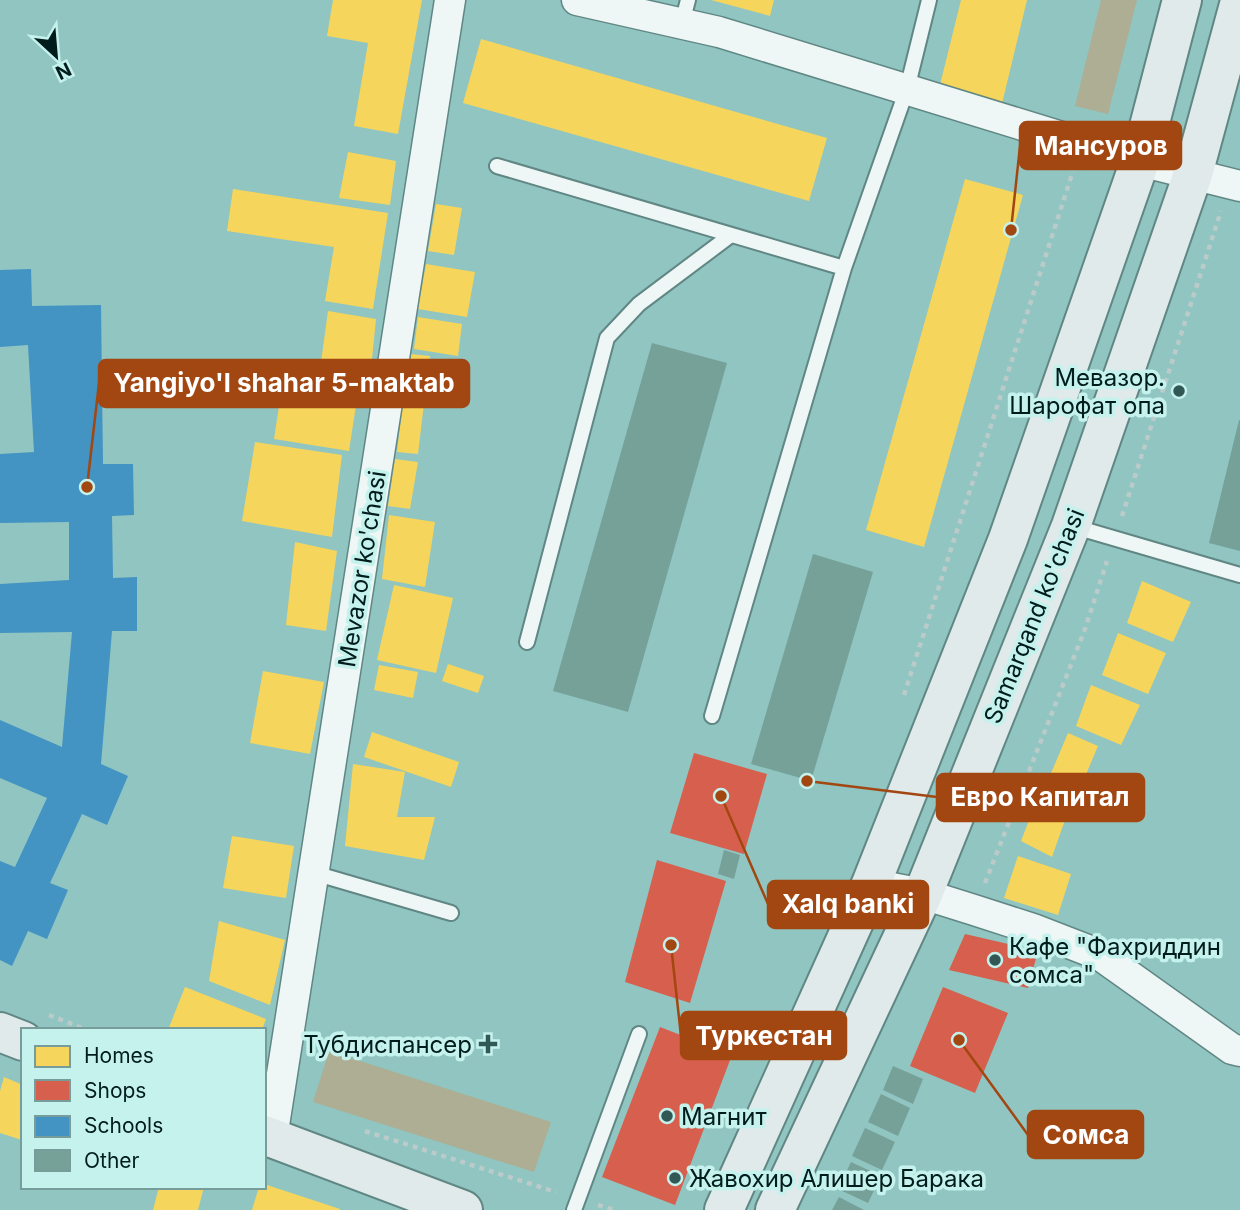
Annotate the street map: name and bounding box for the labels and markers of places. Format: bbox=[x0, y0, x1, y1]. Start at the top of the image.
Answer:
callout: Мансуров bbox=[1020, 122, 1181, 169]
callout: Yangiyo'l shahar 5-maktab bbox=[99, 360, 469, 407]
place label: Мевазор. Шарофат опа bbox=[1009, 363, 1165, 420]
marker: Мевазор. Шарофат опа bbox=[1171, 383, 1187, 399]
callout: Евро Капитал bbox=[937, 774, 1144, 821]
callout: Xalq banki bbox=[768, 881, 928, 928]
place label: Кафе "Фахриддин сомса" bbox=[1009, 932, 1221, 989]
marker: Кафе "Фахриддин сомса" bbox=[987, 952, 1003, 968]
callout: Туркестан bbox=[681, 1012, 846, 1059]
place label: Тубдиспансер bbox=[303, 1030, 472, 1059]
marker: Тубдиспансер bbox=[478, 1034, 498, 1054]
place label: Магнит bbox=[681, 1102, 767, 1131]
marker: Магнит bbox=[659, 1108, 675, 1124]
callout: Сомса bbox=[1028, 1111, 1143, 1158]
place label: Жавохир Алишер Барака bbox=[689, 1164, 984, 1193]
marker: Жавохир Алишер Барака bbox=[667, 1170, 683, 1186]

